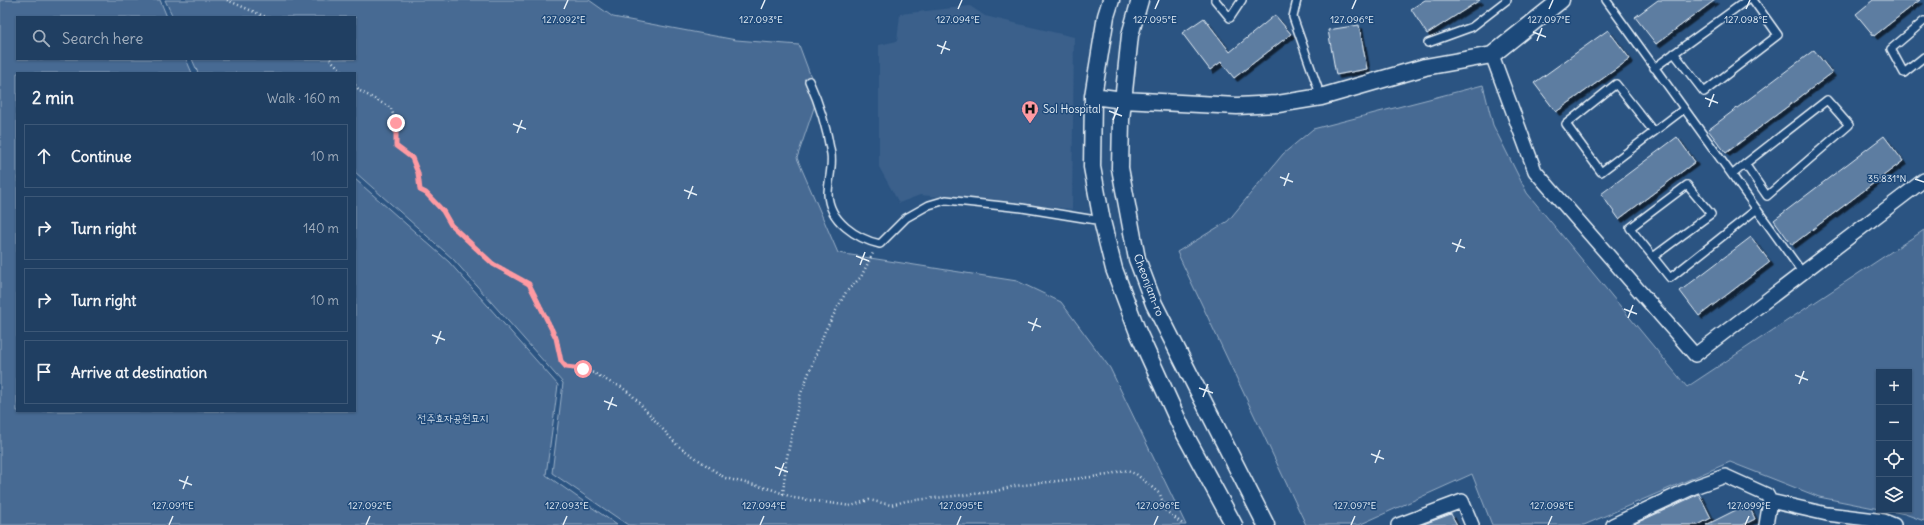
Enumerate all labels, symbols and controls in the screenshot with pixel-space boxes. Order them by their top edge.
text: 127.092°E [542,13,586,26]
text: 127.093°E [739,13,783,26]
text: 127.094°E [936,13,980,26]
text: 127.095°E [1133,13,1177,26]
text: 127.096°E [1330,13,1374,26]
text: 127.097°E [1528,13,1571,26]
text: 127.098°E [1724,13,1768,26]
search box [16,16,356,60]
icon: search [30,27,52,49]
text: Search here [62,29,143,48]
text: 2 min [32,87,74,109]
text: Walk · 160 m [267,90,340,107]
hospital icon: Sol Hospital [1020,99,1040,124]
place label: Sol Hospital [1043,102,1101,116]
route end [387,114,405,132]
icon: ahead [33,145,55,167]
text: Continue [71,147,132,166]
text: 10 m [311,148,339,165]
text: 35.831°N [1867,172,1907,185]
icon: right [33,217,55,239]
text: Turn right [71,219,136,238]
text: 140 m [303,220,339,237]
street label: Cheonjam-ro [1131,252,1167,318]
icon: right [33,289,55,311]
text: Turn right [71,291,136,310]
text: 10 m [311,292,339,309]
route start [574,360,592,378]
icon: arrive [33,361,55,383]
text: Arrive at destination [71,363,207,382]
map controls [1876,369,1912,513]
button: + [1876,369,1912,405]
button: − [1876,405,1912,441]
park label: 전주효자공원묘지 [418,411,488,425]
button: locate [1876,441,1912,477]
button: layers [1876,477,1912,513]
text: 127.091°E [152,499,194,512]
text: 127.092°E [348,499,392,512]
text: 127.093°E [545,499,589,512]
text: 127.094°E [742,499,786,512]
text: 127.095°E [939,499,983,512]
text: 127.096°E [1136,499,1180,512]
text: 127.097°E [1334,499,1377,512]
text: 127.098°E [1530,499,1574,512]
text: 127.099°E [1727,499,1771,512]

